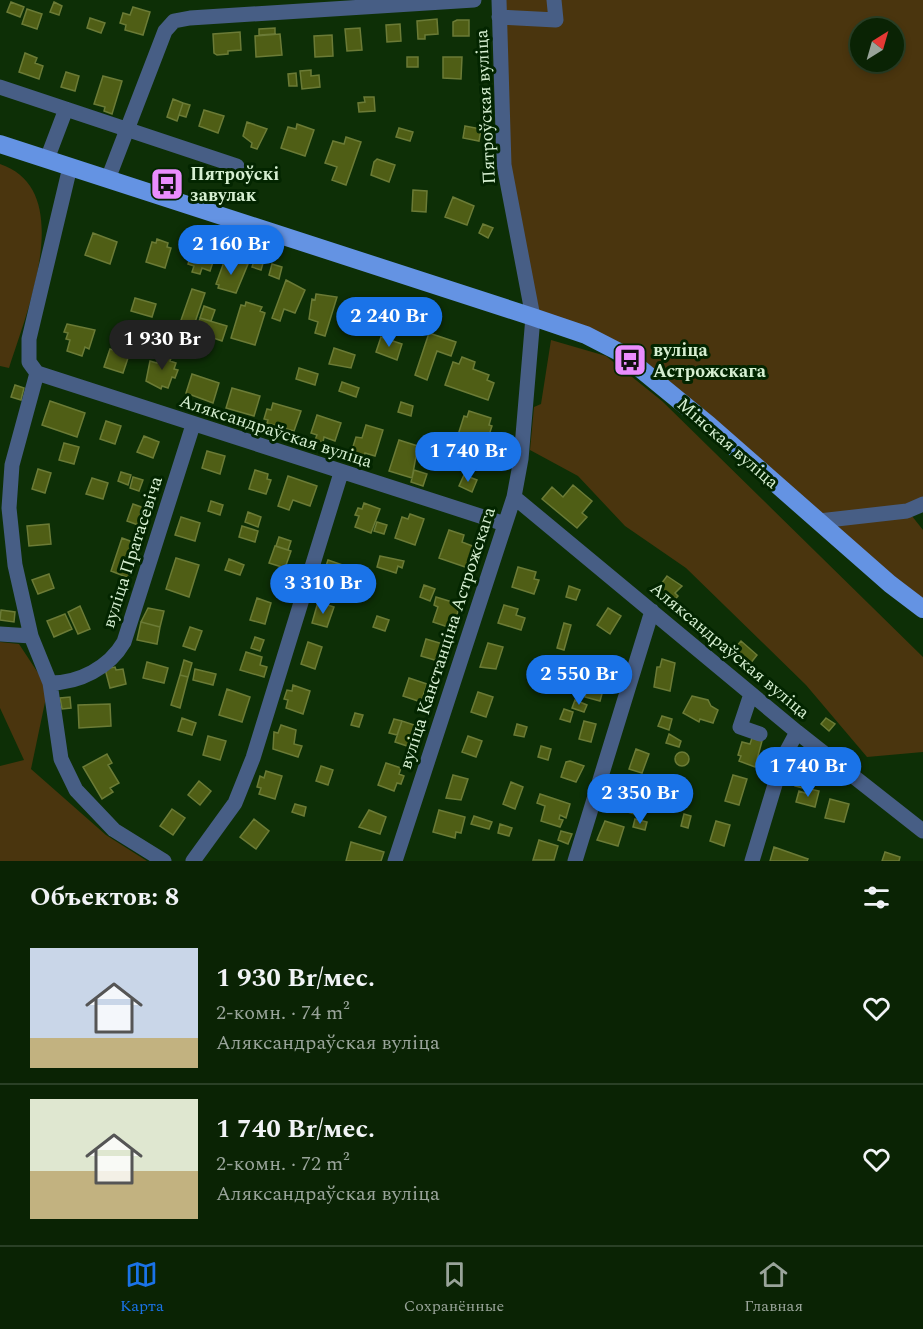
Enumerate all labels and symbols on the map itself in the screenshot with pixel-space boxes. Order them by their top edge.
north arrow [850,18,904,72]
street label: Пятроўская вуліца [468,29,503,185]
place label: Пятроўскі завулак [190,161,279,209]
bus stop icon: Пятроўскі завулак [149,166,185,202]
pin: 2 160 Br [169,225,293,276]
pin: 2 240 Br [327,297,451,348]
pin: 1 930 Br [100,320,224,371]
place label: вуліца Астрожскага [653,337,767,385]
bus stop icon: вуліца Астрожскага [612,342,648,378]
street label: Аляксандраўская вуліца [176,388,376,476]
street label: Мінская вуліца [671,391,785,495]
pin: 1 740 Br [406,432,530,483]
street label: вуліца Пратасевіча [95,473,170,632]
street label: вуліца Канстанціна Астрожскага [392,503,503,773]
pin: 3 310 Br [261,564,385,615]
street label: Аляксандраўская вуліца [644,575,816,726]
pin: 2 550 Br [517,655,641,706]
pin: 1 740 Br [746,747,870,798]
pin: 2 350 Br [578,774,702,825]

